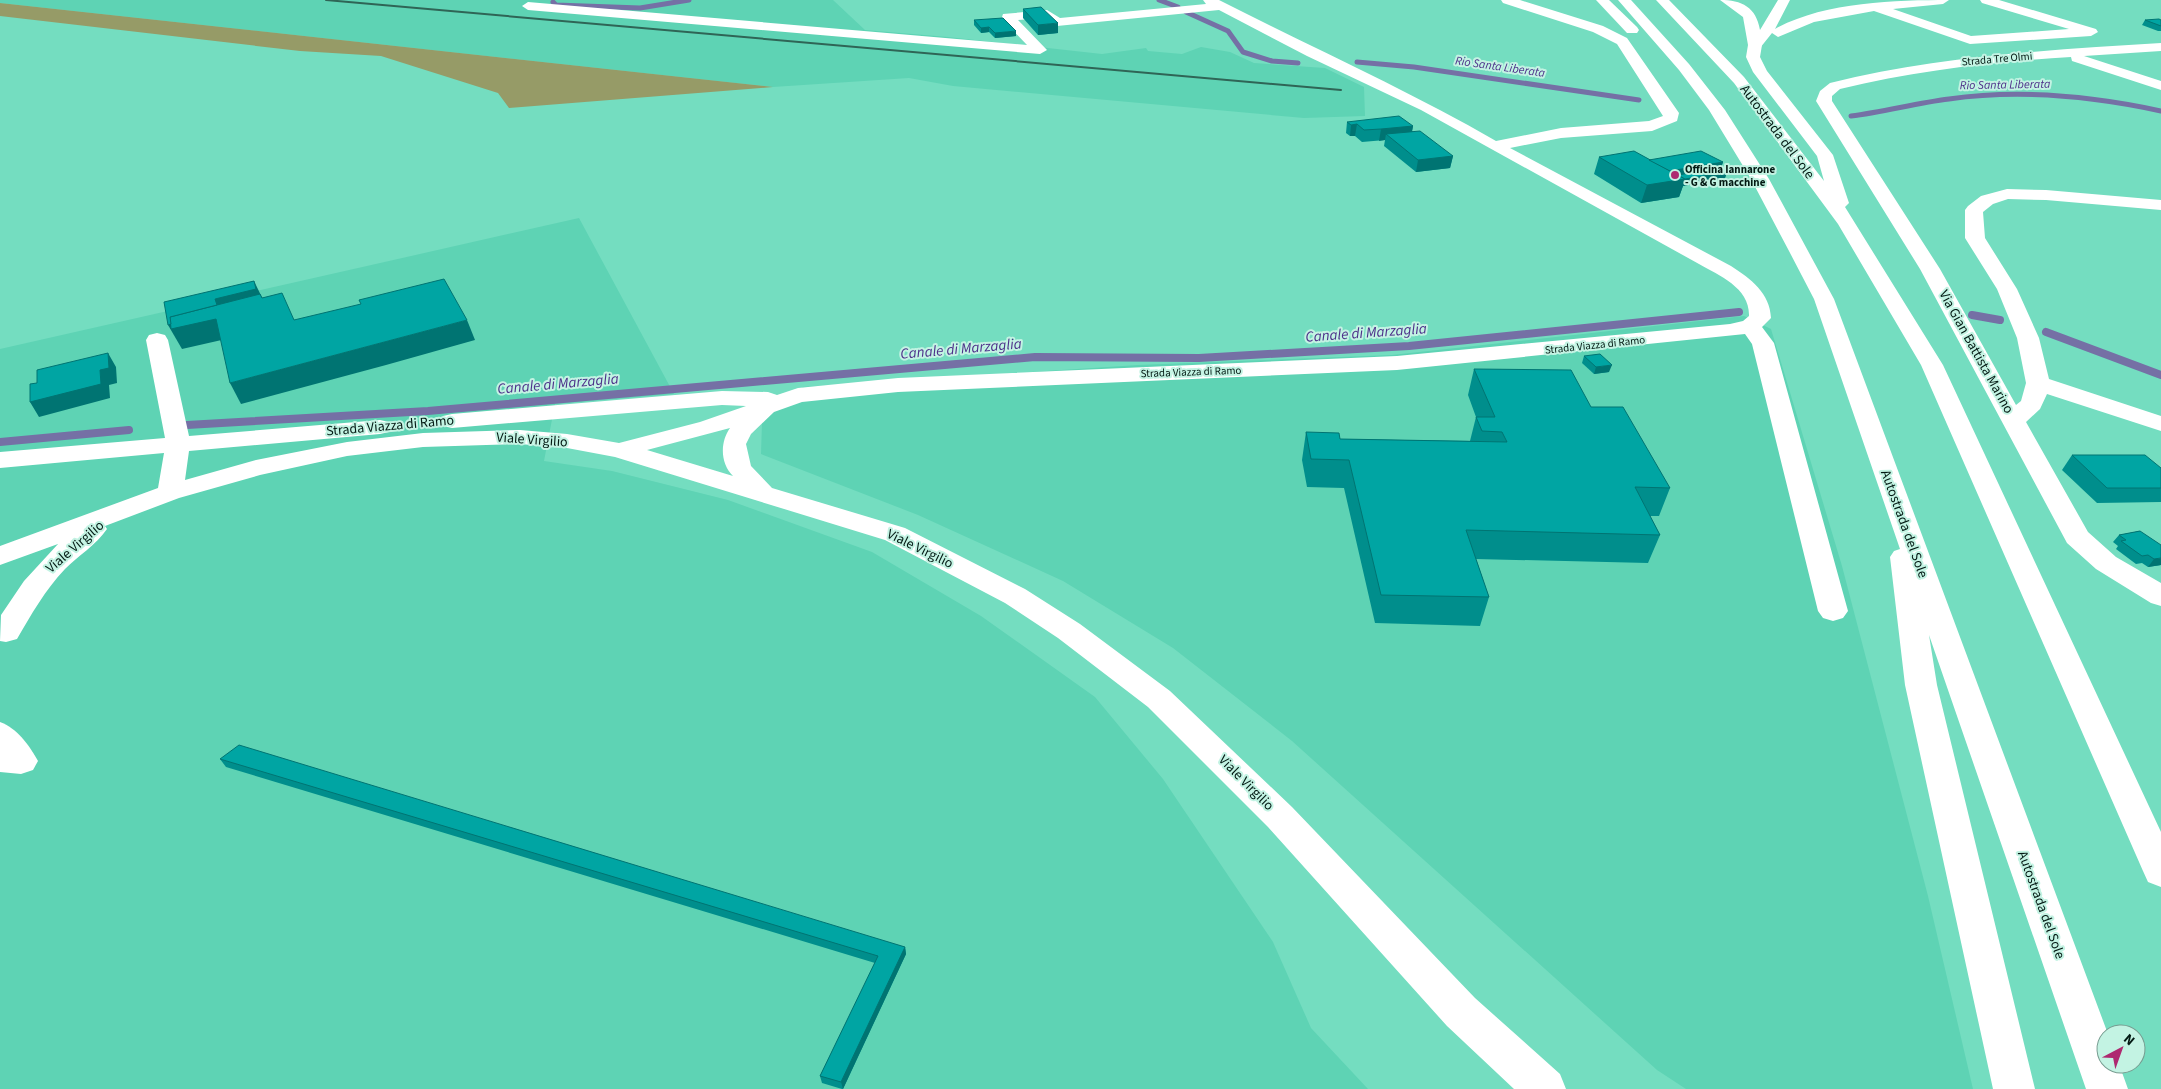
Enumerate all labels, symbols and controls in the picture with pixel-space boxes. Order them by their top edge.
street label: Strada Tre Olmi [1961,48,2033,70]
water label: Rio Santa Liberata [1454,52,1547,82]
water label: Rio Santa Liberata [1960,76,2051,94]
street label: Autostrada del Sole [1735,81,1819,183]
place label: Officina Iannarone - G & G macchine [1685,162,1775,190]
marker: Officina Iannarone - G & G macchine [1669,169,1681,181]
street label: Via Gian Battista Marino [1934,287,2018,417]
water label: Canale di Marzaglia [1305,318,1427,348]
street label: Strada Viazza di Ramo [1544,332,1646,358]
water label: Canale di Marzaglia [900,333,1022,365]
street label: Strada Viazza di Ramo [1140,363,1242,381]
water label: Canale di Marzaglia [497,368,619,400]
street label: Strada Viazza di Ramo [325,410,455,442]
street label: Viale Virgilio [496,428,568,452]
street label: Autostrada del Sole [1875,467,1933,581]
street label: Viale Virgilio [41,516,109,578]
street label: Viale Virgilio [883,524,957,574]
street label: Viale Virgilio [1214,751,1278,815]
street label: Autostrada del Sole [2012,848,2070,962]
north arrow [2096,1024,2146,1074]
text: N [2119,1029,2139,1051]

